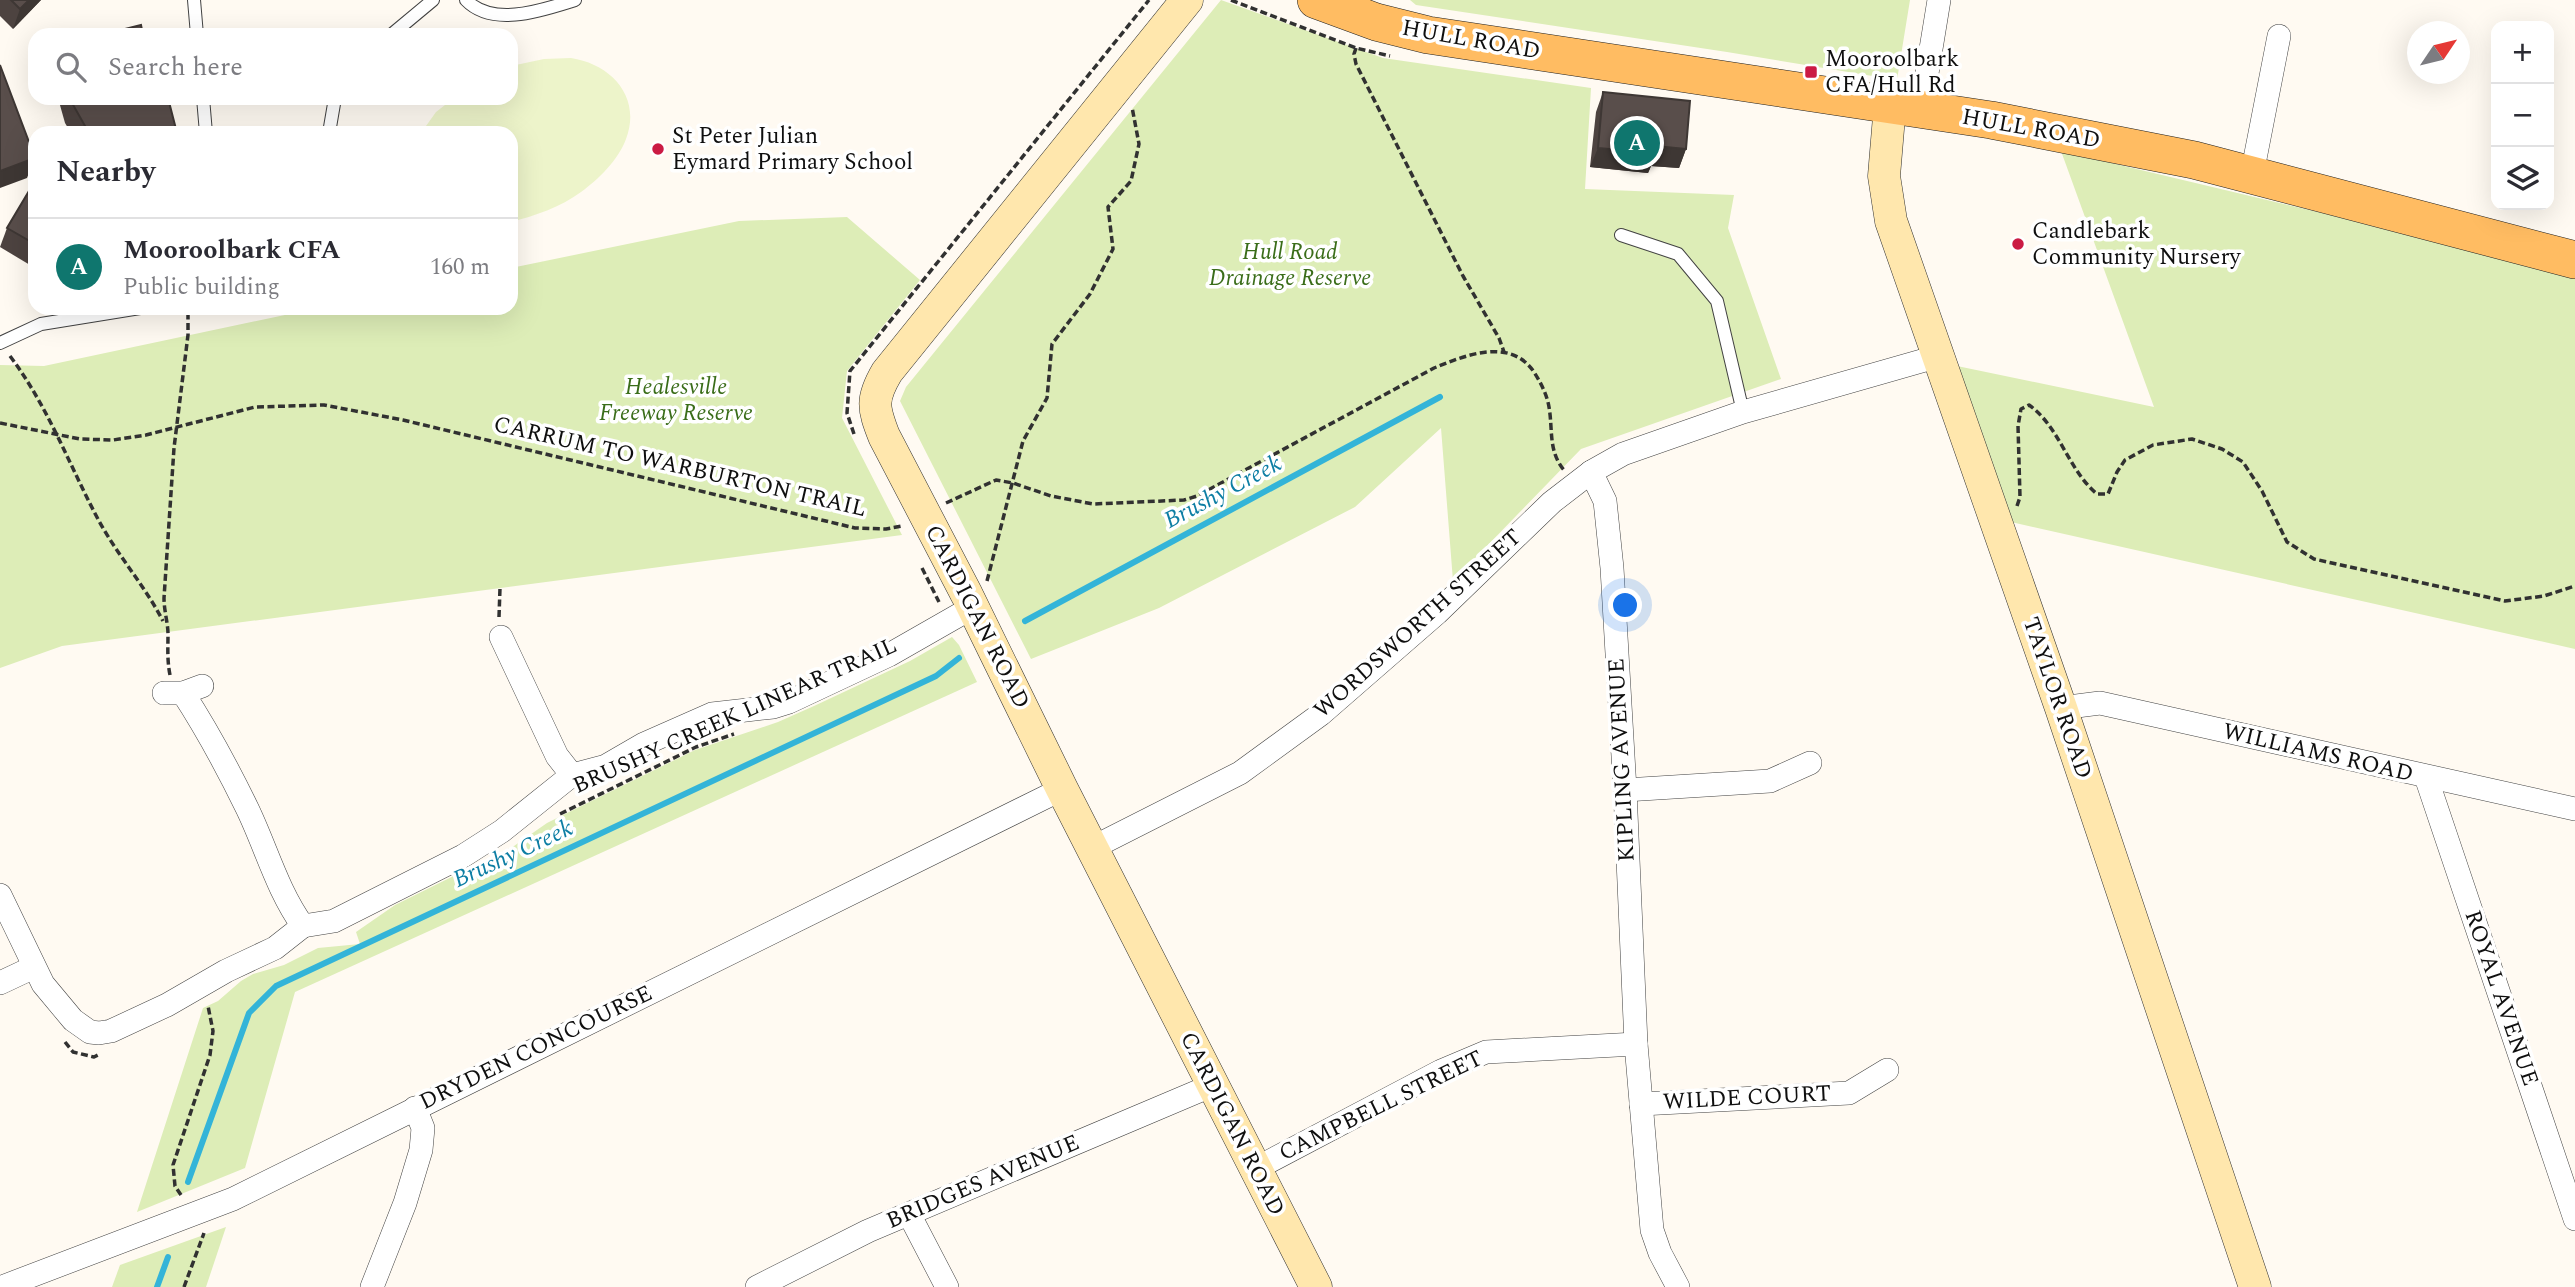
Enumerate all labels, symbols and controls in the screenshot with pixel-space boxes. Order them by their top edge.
street label: HULL ROAD [1399,11,1543,69]
north arrow [2407,21,2470,84]
map controls [2491,21,2554,210]
button: + [2491,21,2554,84]
search box [28,28,518,105]
place label: Mooroolbark CFA/Hull Rd [1825,42,1959,103]
text: Search here [108,47,243,87]
icon: search [52,48,90,86]
marker: Mooroolbark CFA/Hull Rd [1803,64,1819,80]
button: − [2491,84,2554,147]
street label: HULL ROAD [1959,100,2103,158]
pin: A [1614,117,1660,169]
place label: St Peter Julian Eymard Primary School [672,119,913,180]
marker: St Peter Julian Eymard Primary School [650,141,666,157]
button: layers [2491,147,2554,210]
text: Nearby [56,149,155,195]
place label: Candlebark Community Nursery [2032,214,2242,275]
text: Mooroolbark CFA [123,230,341,270]
park label: Hull Road Drainage Reserve [1209,235,1371,296]
marker: Candlebark Community Nursery [2010,236,2026,252]
text: A [70,250,88,285]
text: 160 m [430,250,490,285]
text: Public building [123,270,280,305]
park label: Healesville Freeway Reserve [599,370,753,431]
street label: CARRUM TO WARBURTON TRAIL [490,407,870,527]
water label: Brushy Creek [1158,446,1288,538]
street label: CARDIGAN ROAD [916,519,1038,715]
street label: WORDSWORTH STREET [1306,521,1530,727]
your location [1608,588,1642,622]
street label: TAYLOR ROAD [2013,612,2101,784]
street label: BRUSHY CREEK LINEAR TRAIL [567,628,903,804]
street label: KIPLING AVENUE [1599,657,1645,863]
street label: WILLIAMS ROAD [2219,714,2417,792]
water label: Brushy Creek [447,810,579,898]
street label: ROYAL AVENUE [2454,905,2548,1091]
street label: DRYDEN CONCOURSE [414,976,658,1120]
street label: CARDIGAN ROAD [1171,1026,1293,1222]
street label: CAMPBELL STREET [1273,1041,1489,1171]
street label: WILDE COURT [1662,1076,1832,1120]
street label: BRIDGES AVENUE [881,1125,1085,1239]

